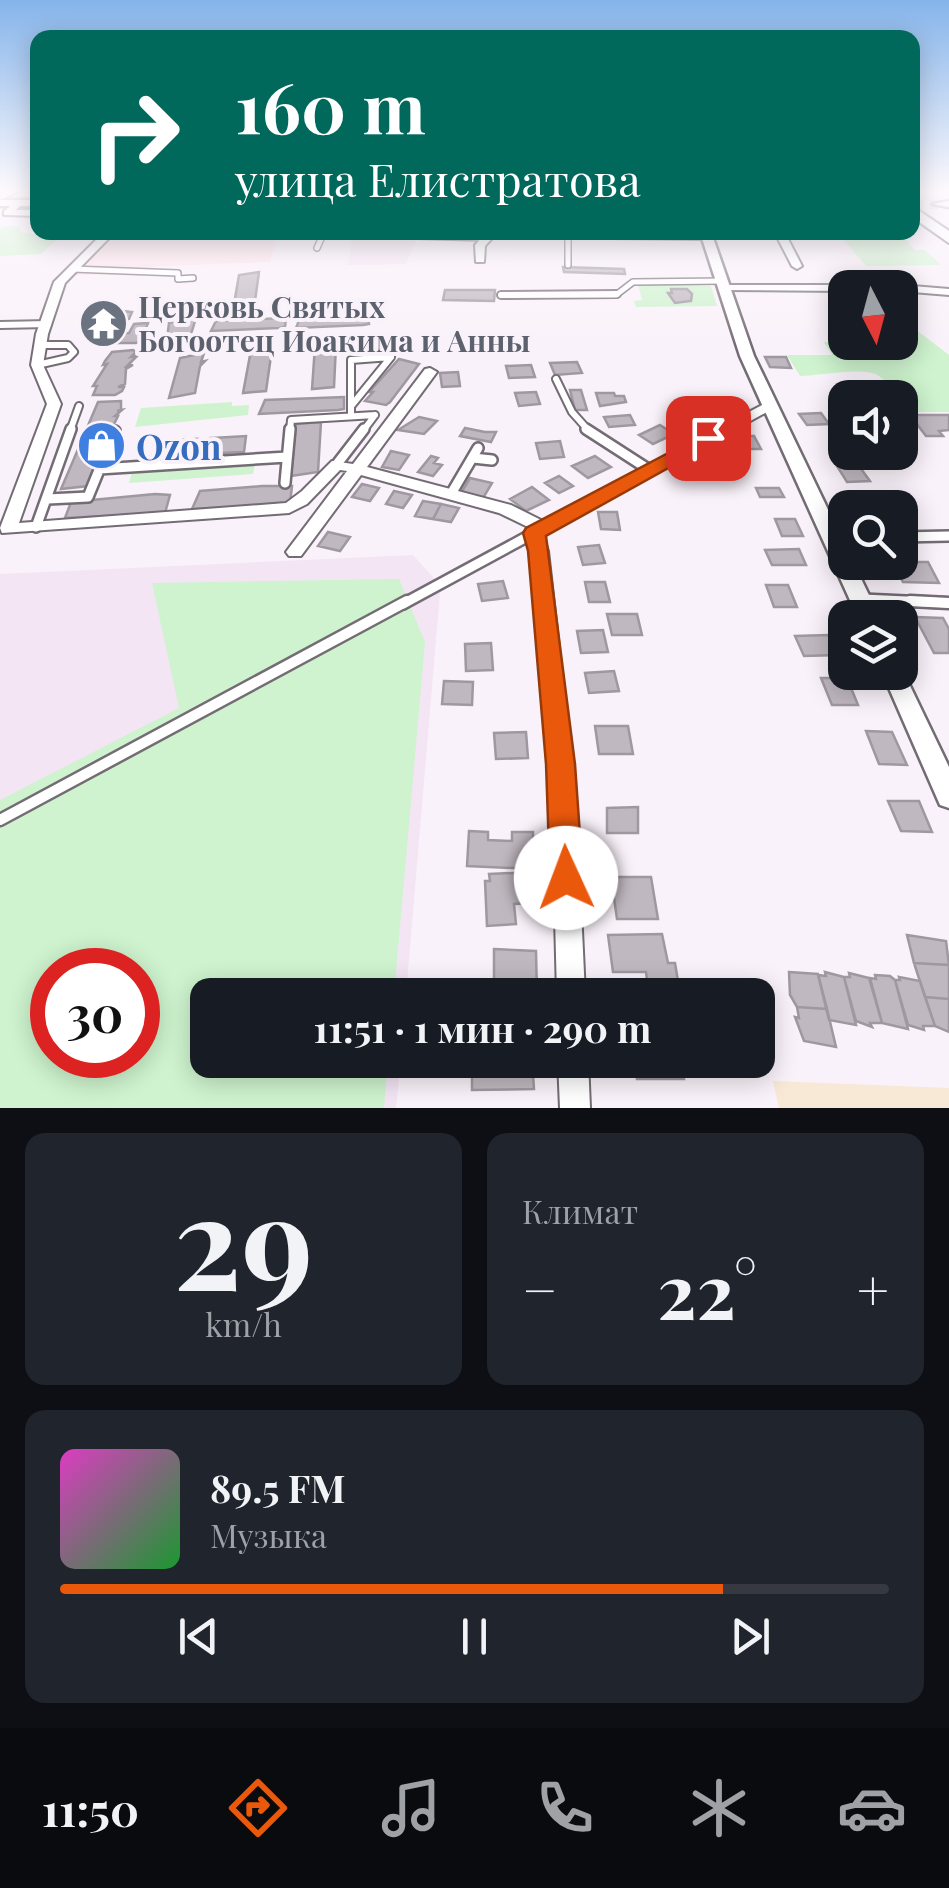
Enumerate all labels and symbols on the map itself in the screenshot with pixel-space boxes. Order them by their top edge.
north arrow [828,270,918,360]
place label: Церковь Святых Богоотец Иоакима и Анны [138,286,530,360]
temple icon: Церковь Святых Богоотец Иоакима и Анны [77,297,129,349]
pin [666,396,751,481]
shop icon: Ozon [75,419,127,471]
place label: Ozon [136,422,222,469]
position arrow [514,826,618,930]
speed limit sign: 30 [30,948,160,1078]

